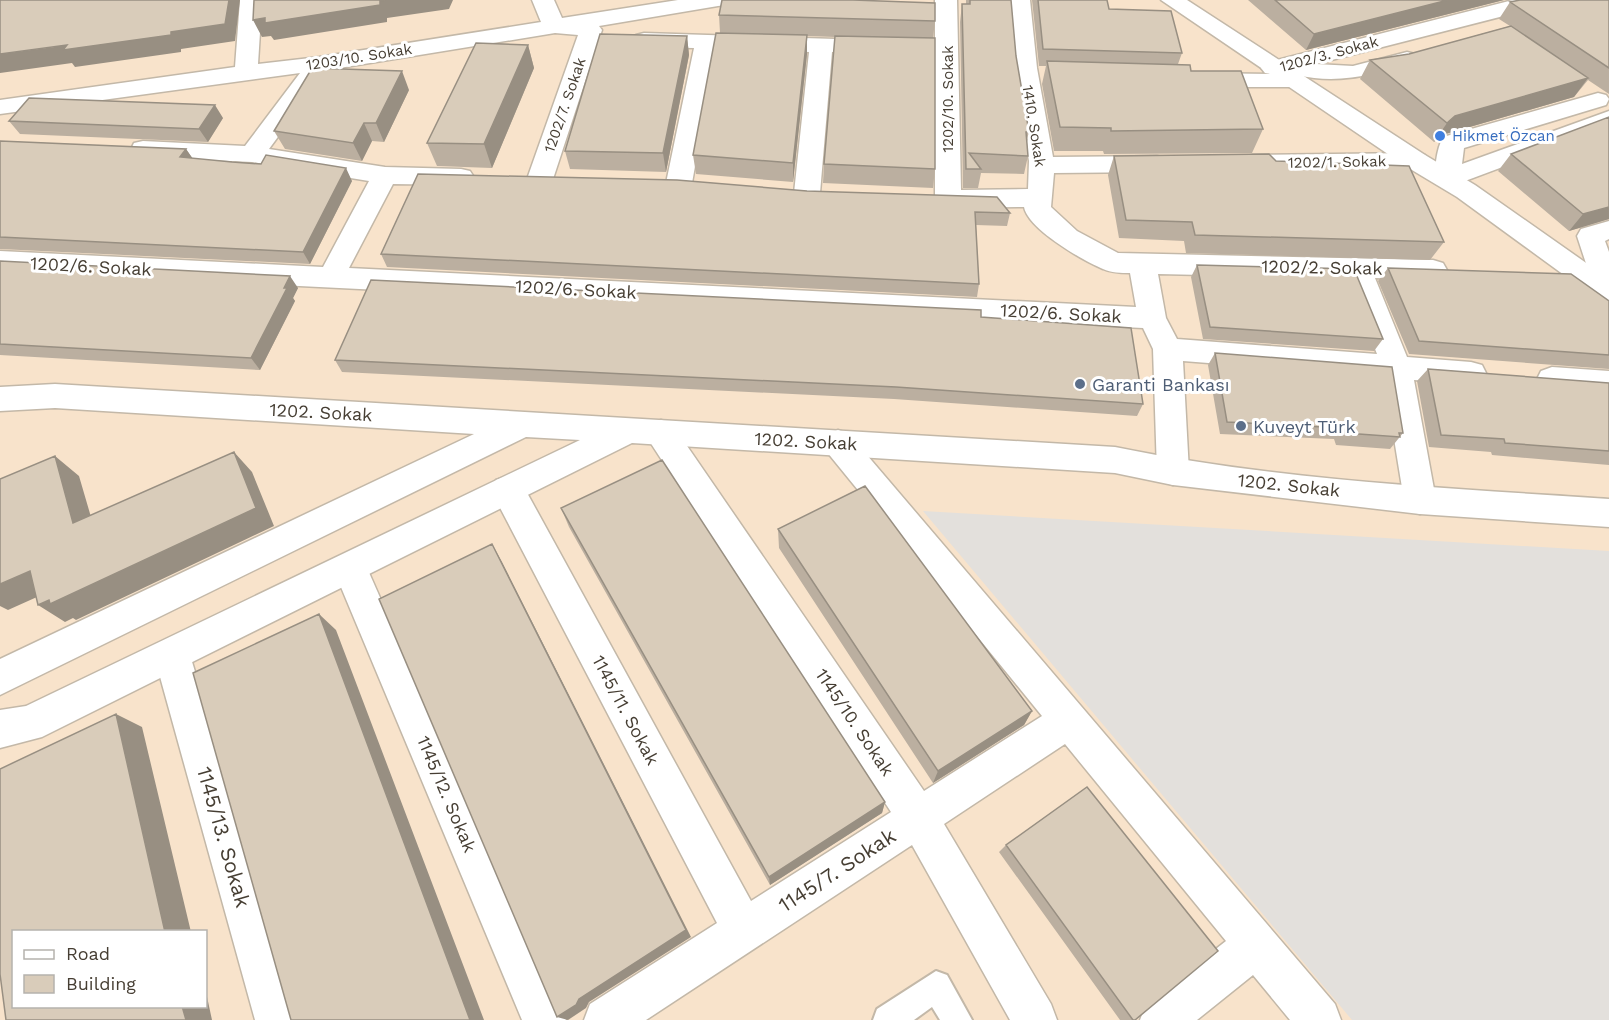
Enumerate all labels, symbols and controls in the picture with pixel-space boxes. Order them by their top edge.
street label: 1202/3. Sokak [1278,32,1381,76]
street label: 1203/10. Sokak [305,40,414,74]
street label: 1202/10. Sokak [939,45,957,153]
street label: 1202/7. Sokak [540,55,590,155]
street label: 1410. Sokak [1019,84,1049,169]
place label: Hikmet Özcan [1452,127,1555,145]
marker: Hikmet Özcan [1433,129,1447,143]
street label: 1202/1. Sokak [1288,152,1387,172]
street label: 1202/6. Sokak [30,252,152,280]
street label: 1202/2. Sokak [1261,255,1383,279]
street label: 1202/6. Sokak [515,275,637,303]
street label: 1202/6. Sokak [1000,299,1122,327]
place label: Garanti Bankası [1092,374,1230,395]
marker: Garanti Bankası [1073,377,1087,391]
street label: 1202. Sokak [269,399,373,425]
place label: Kuveyt Türk [1253,416,1356,437]
marker: Kuveyt Türk [1234,419,1248,433]
street label: 1202. Sokak [754,428,858,454]
street label: 1202. Sokak [1237,469,1341,501]
street label: 1145/11. Sokak [588,652,664,768]
street label: 1145/10. Sokak [811,664,899,780]
street label: 1145/12. Sokak [413,733,481,855]
street label: 1145/13. Sokak [192,764,256,910]
street label: 1145/7. Sokak [774,823,900,917]
legend [12,930,207,1008]
text: Road [66,943,110,964]
text: Building [66,973,136,994]

